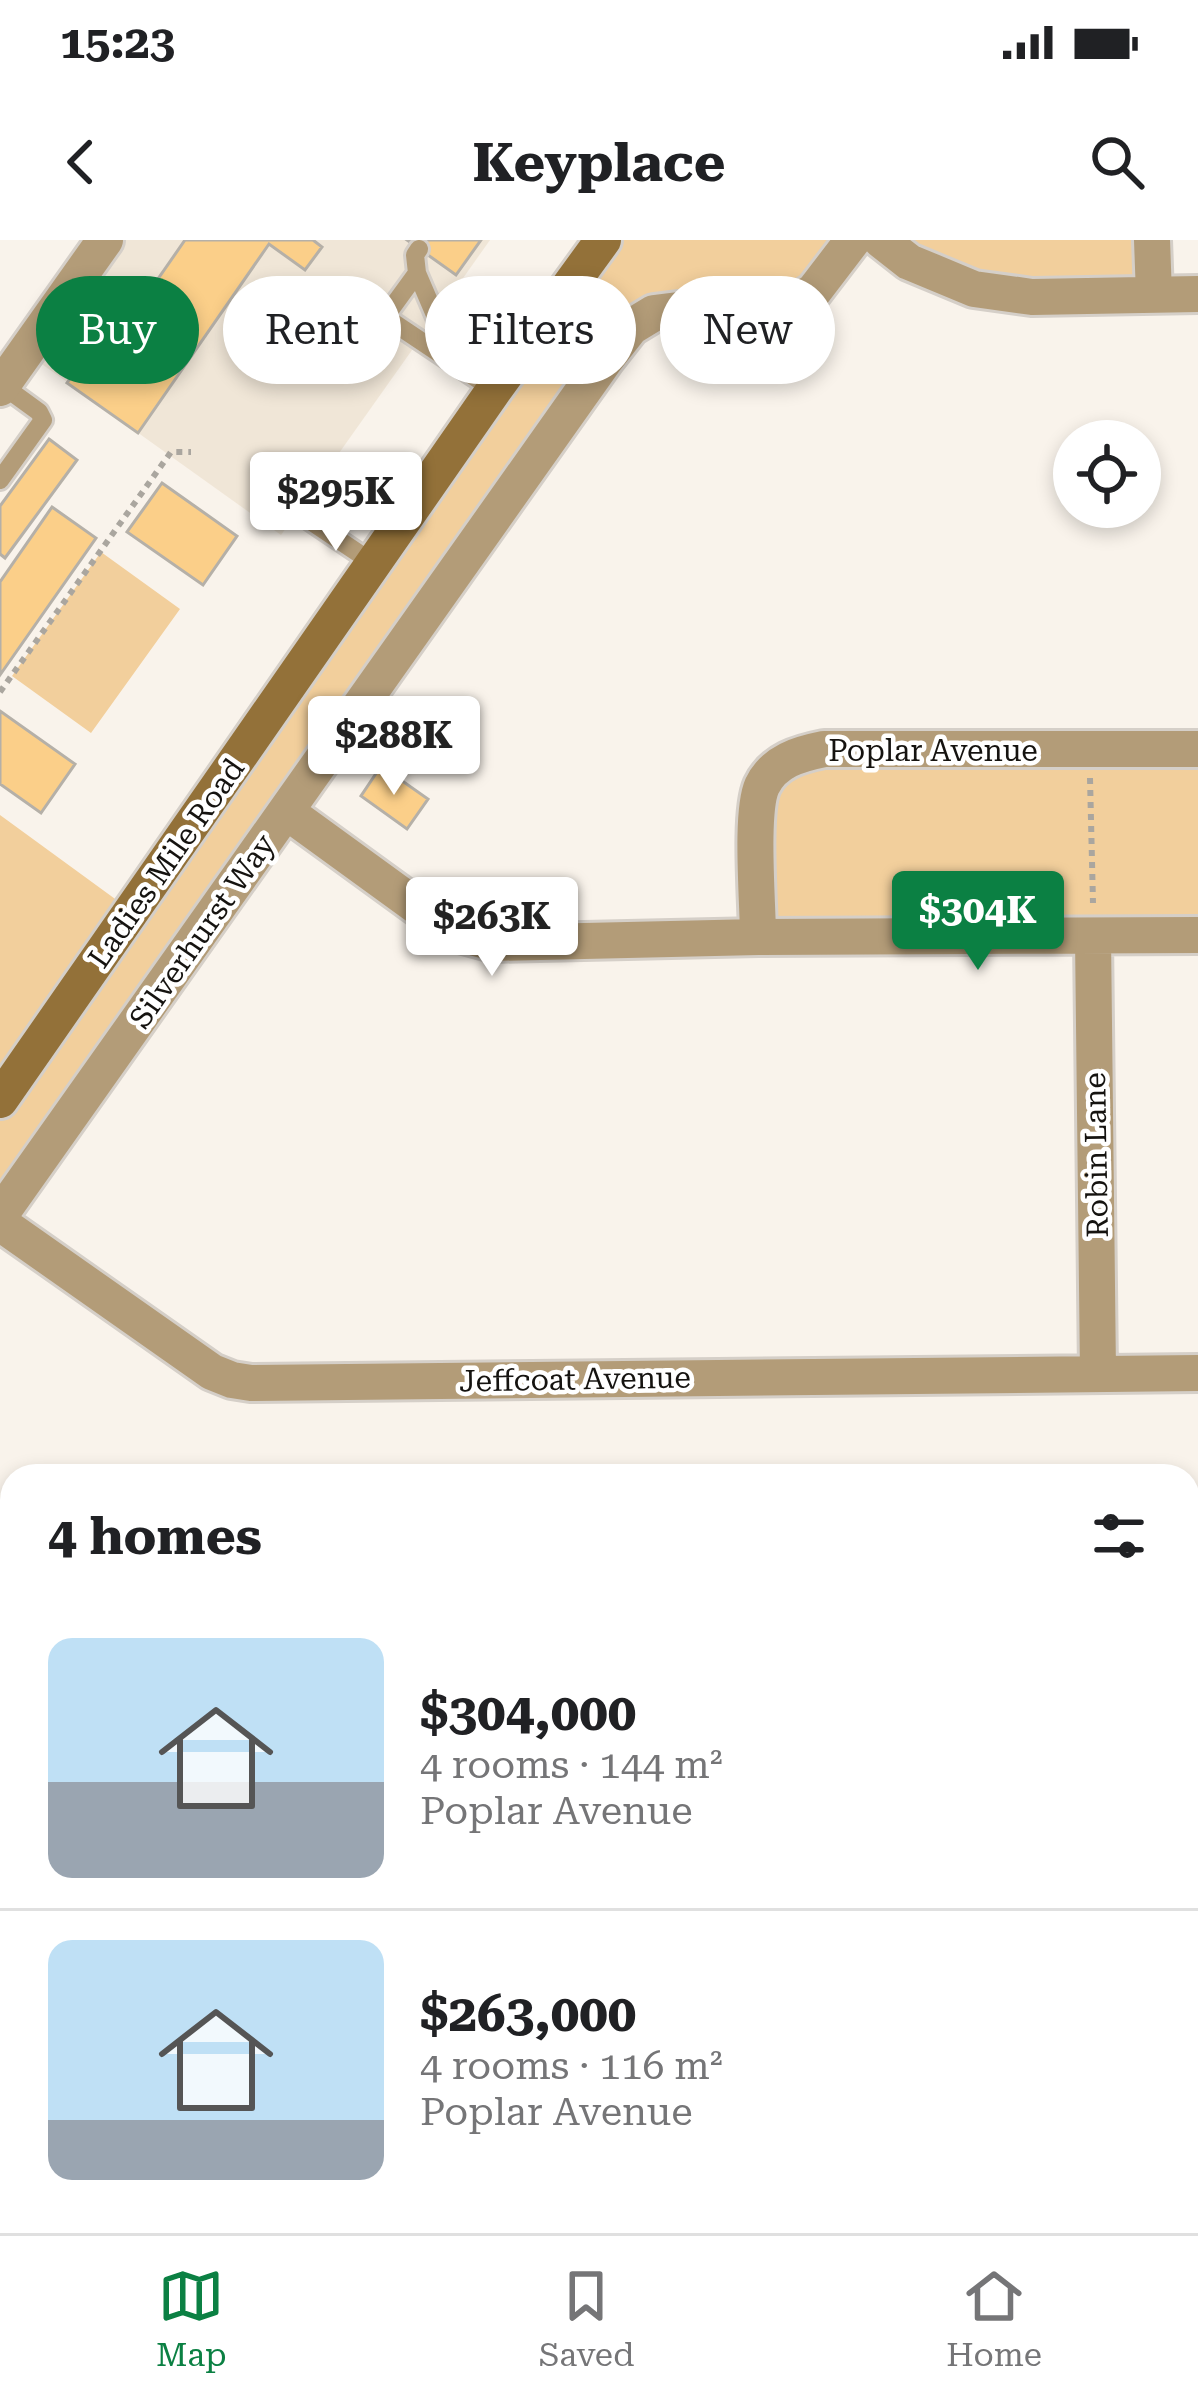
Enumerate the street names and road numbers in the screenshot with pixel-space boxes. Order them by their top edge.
street label: Poplar Avenue [828,733,1038,768]
street label: Ladies Mile Road [81,752,251,974]
street label: Silverhurst Way [122,827,282,1035]
street label: Robin Lane [1077,1072,1115,1238]
street label: Jeffcoat Avenue [459,1359,691,1399]

